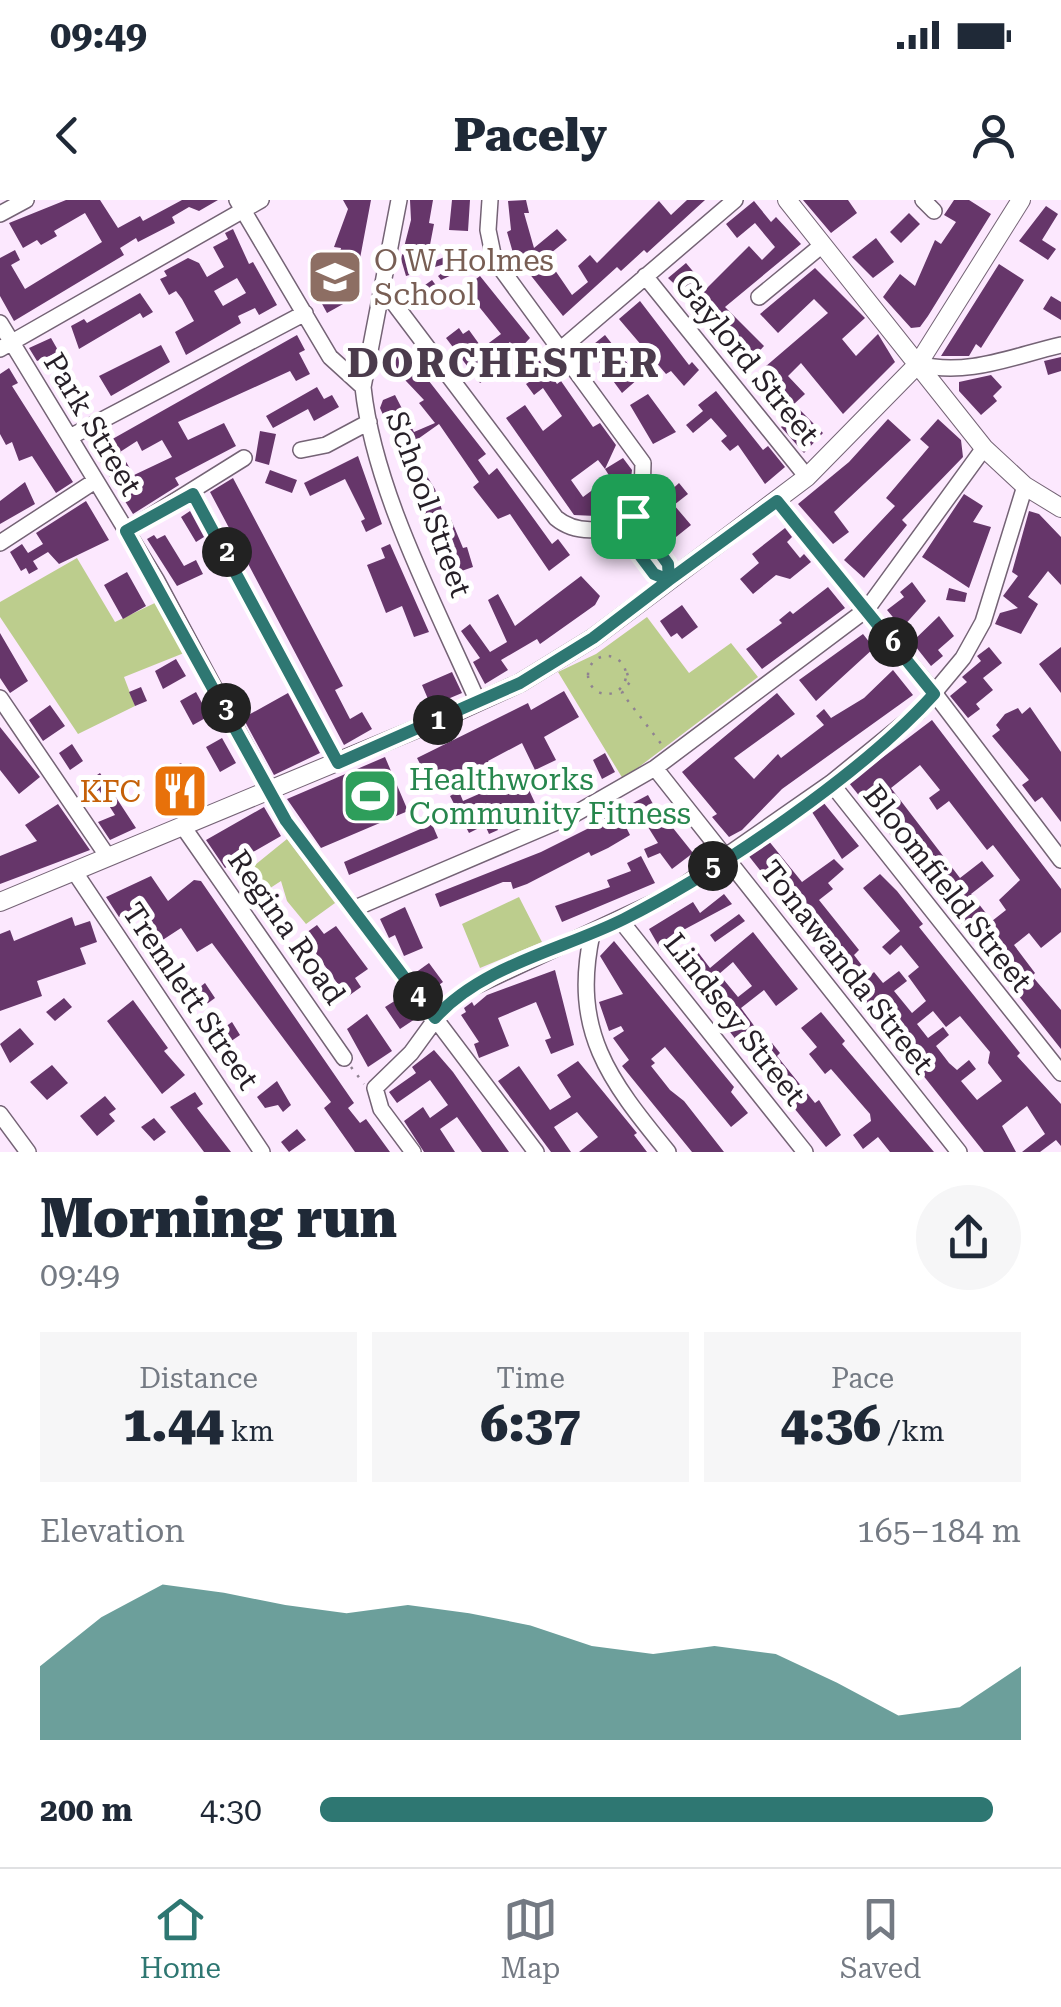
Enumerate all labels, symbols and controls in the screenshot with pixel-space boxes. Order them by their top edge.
text: 09:49 [50,13,147,57]
icon: back [40,108,95,163]
icon: person [966,108,1021,163]
text: Pacely [454,109,607,162]
place label: O W Holmes School [374,243,554,312]
school or university icon: O W Holmes School [305,247,365,307]
street label: Gaylord Street [667,267,827,451]
district label: DORCHESTER [347,340,661,387]
street label: Park Street [37,347,149,501]
street label: School Street [379,406,479,602]
pin [591,474,676,559]
icon: arrive [606,489,661,544]
pin: 2 [202,527,252,577]
text: 2 [219,535,235,568]
pin: 6 [868,617,918,667]
text: 6 [885,625,901,658]
pin: 3 [201,683,251,733]
text: 3 [218,691,234,724]
pin: 1 [413,695,463,745]
text: 1 [430,703,446,736]
restaurant icon: KFC [150,761,210,821]
place label: Healthworks Community Fitness [409,762,691,831]
sports icon: Healthworks Community Fitness [340,766,400,826]
place label: KFC [80,774,141,809]
street label: Bloomfield Street [857,778,1039,998]
pin: 5 [688,841,738,891]
street label: Regina Road [221,843,353,1011]
text: 5 [705,849,721,882]
street label: Tonawanda Street [753,854,941,1080]
street label: Tremlett Street [116,896,266,1096]
street label: Lindsey Street [657,926,813,1112]
pin: 4 [393,971,443,1021]
text: 4 [410,979,426,1012]
button: share [916,1185,1021,1290]
text: Morning run [40,1186,397,1250]
text: 09:49 [40,1256,120,1294]
text: Distance [139,1362,258,1395]
text: Time [496,1362,565,1395]
text: Pace [831,1362,894,1395]
text: 1.44 [123,1395,224,1453]
text: 6:37 [480,1395,581,1453]
text: 4:36 [780,1395,881,1453]
text: km [224,1415,274,1448]
text: /km [881,1415,945,1448]
text: Elevation [40,1512,185,1550]
text: 165–184 m [857,1512,1021,1550]
text: 200 m [40,1791,133,1829]
text: 4:30 [200,1791,262,1829]
tab: Home [140,1892,221,1985]
tab: Map [501,1892,560,1985]
tab: Saved [840,1892,921,1985]

